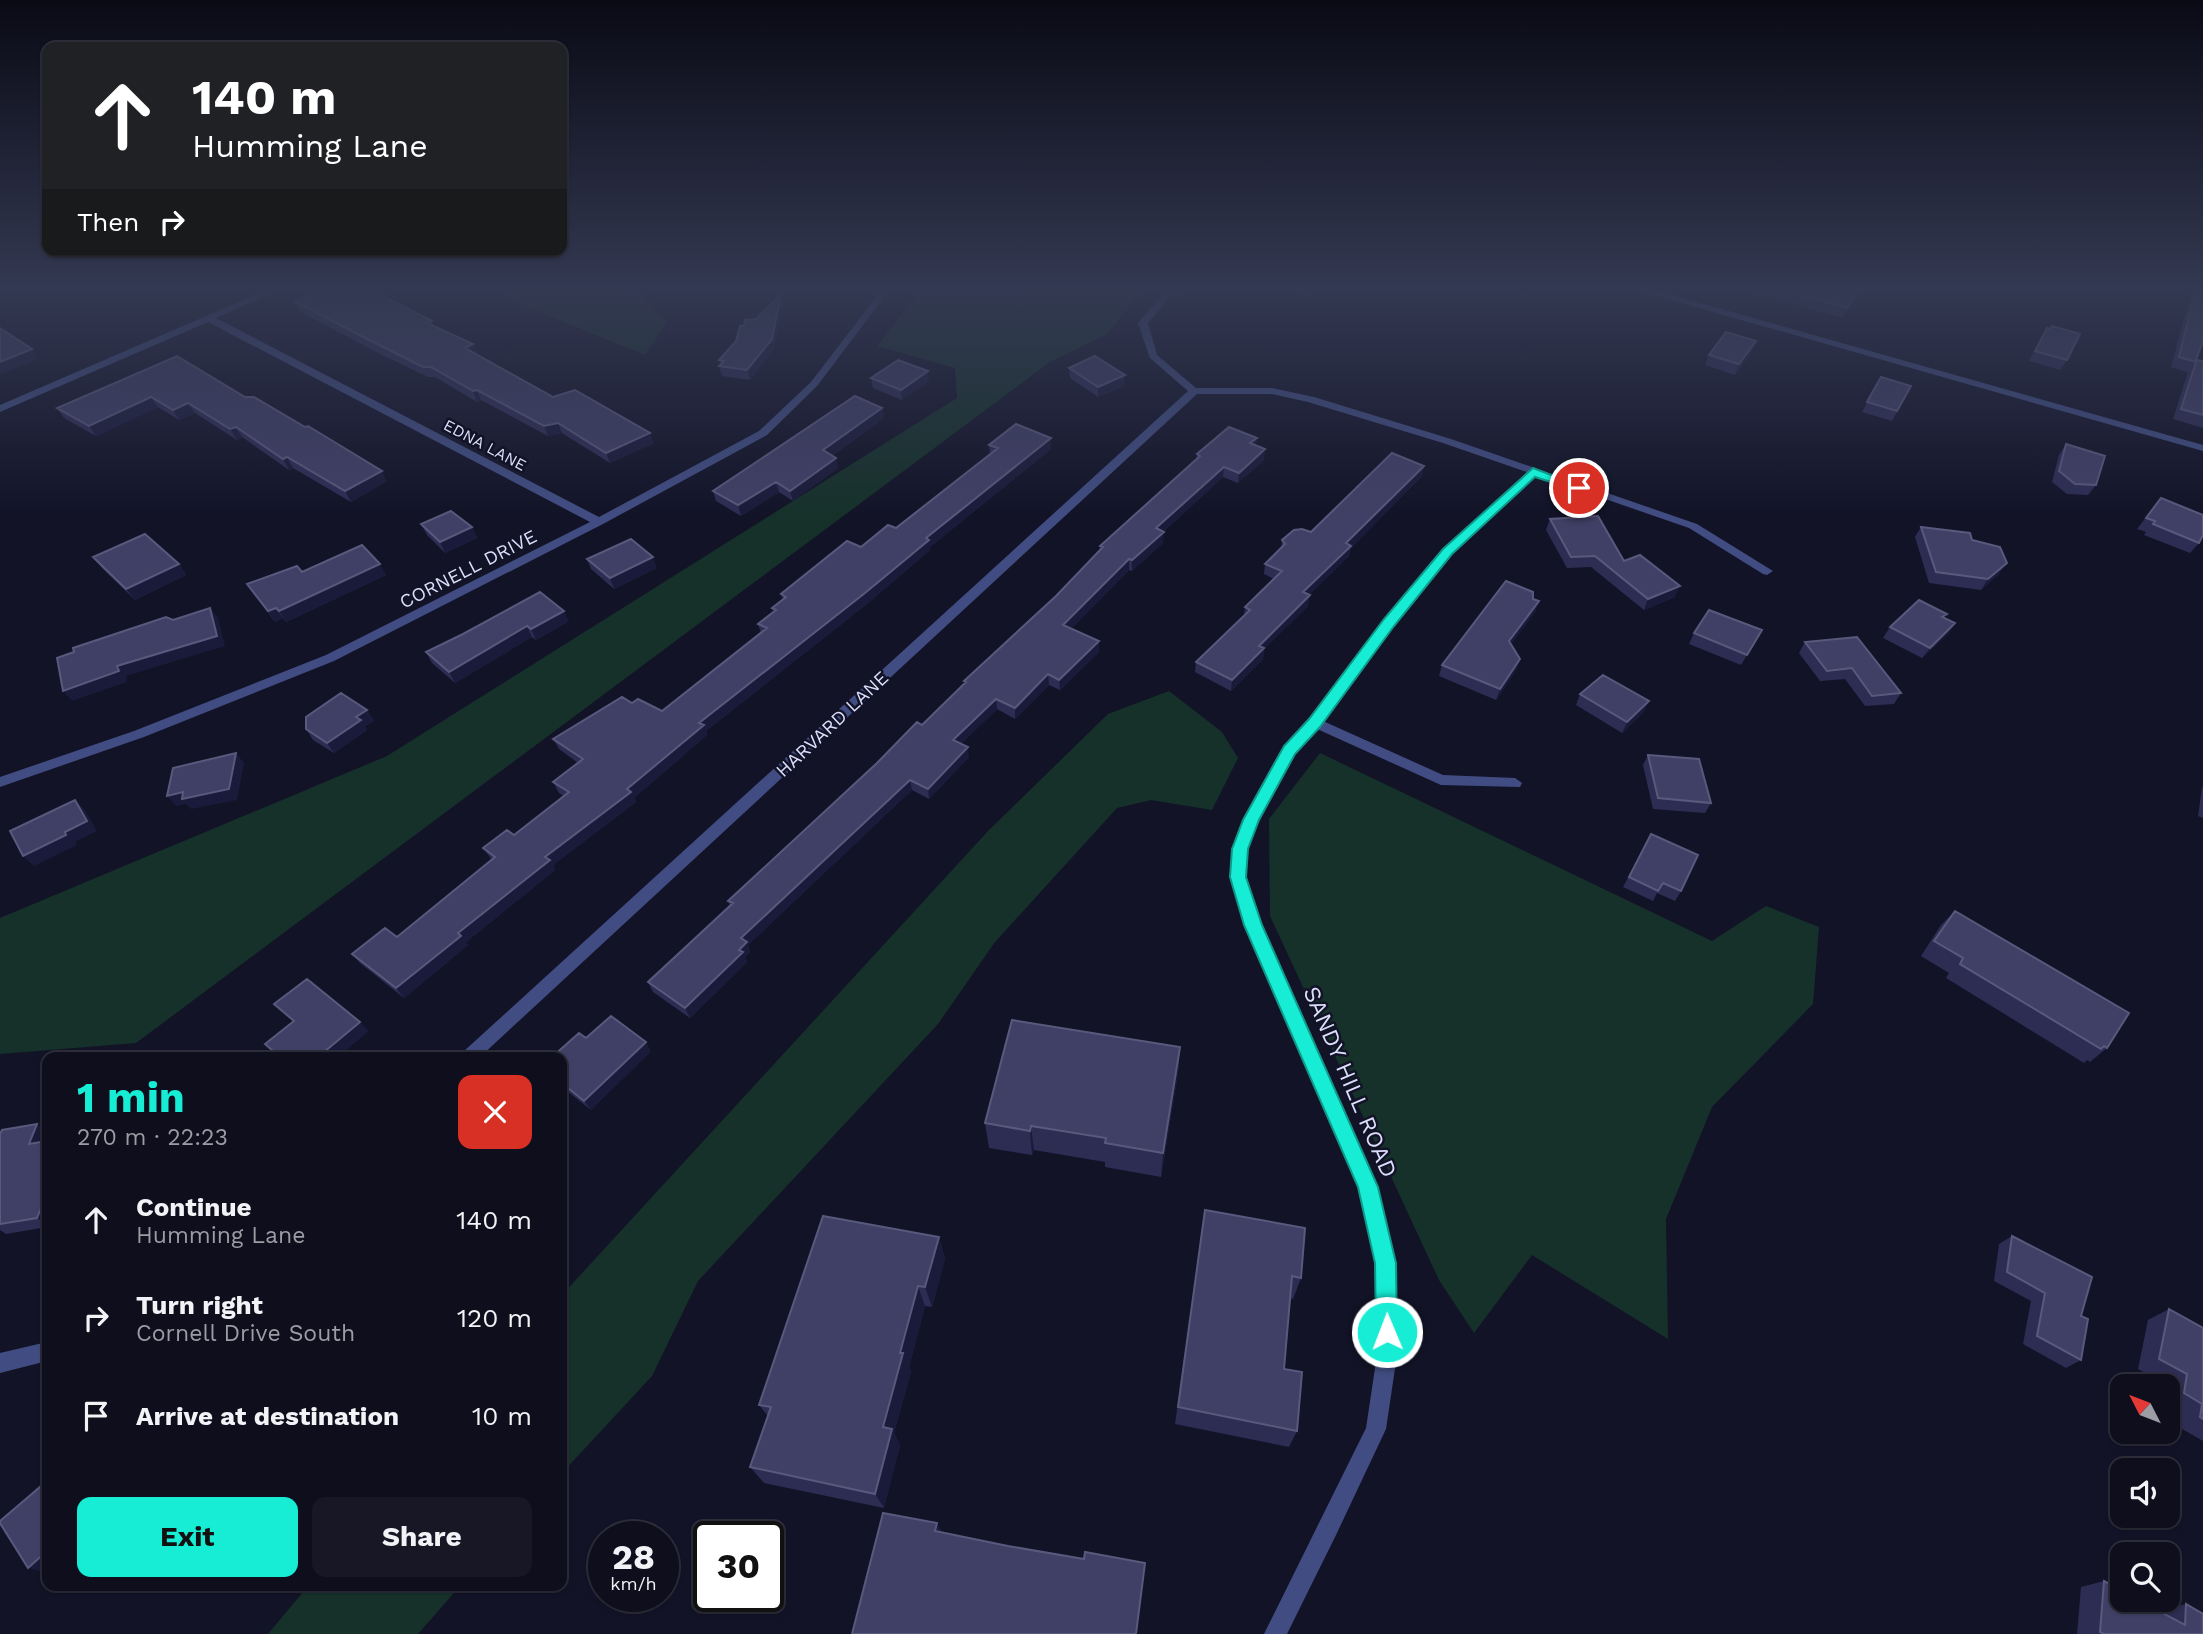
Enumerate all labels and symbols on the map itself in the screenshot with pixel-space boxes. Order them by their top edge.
street label: EDNA LANE [440,415,530,475]
pin [1549,458,1609,518]
street label: CORNELL DRIVE [395,524,541,614]
street label: HARVARD LANE [771,666,893,782]
street label: SANDY HILL ROAD [1298,982,1402,1182]
position arrow [1350,1295,1424,1369]
north arrow [2110,1374,2180,1444]
speed limit sign: 30 [693,1521,784,1612]

